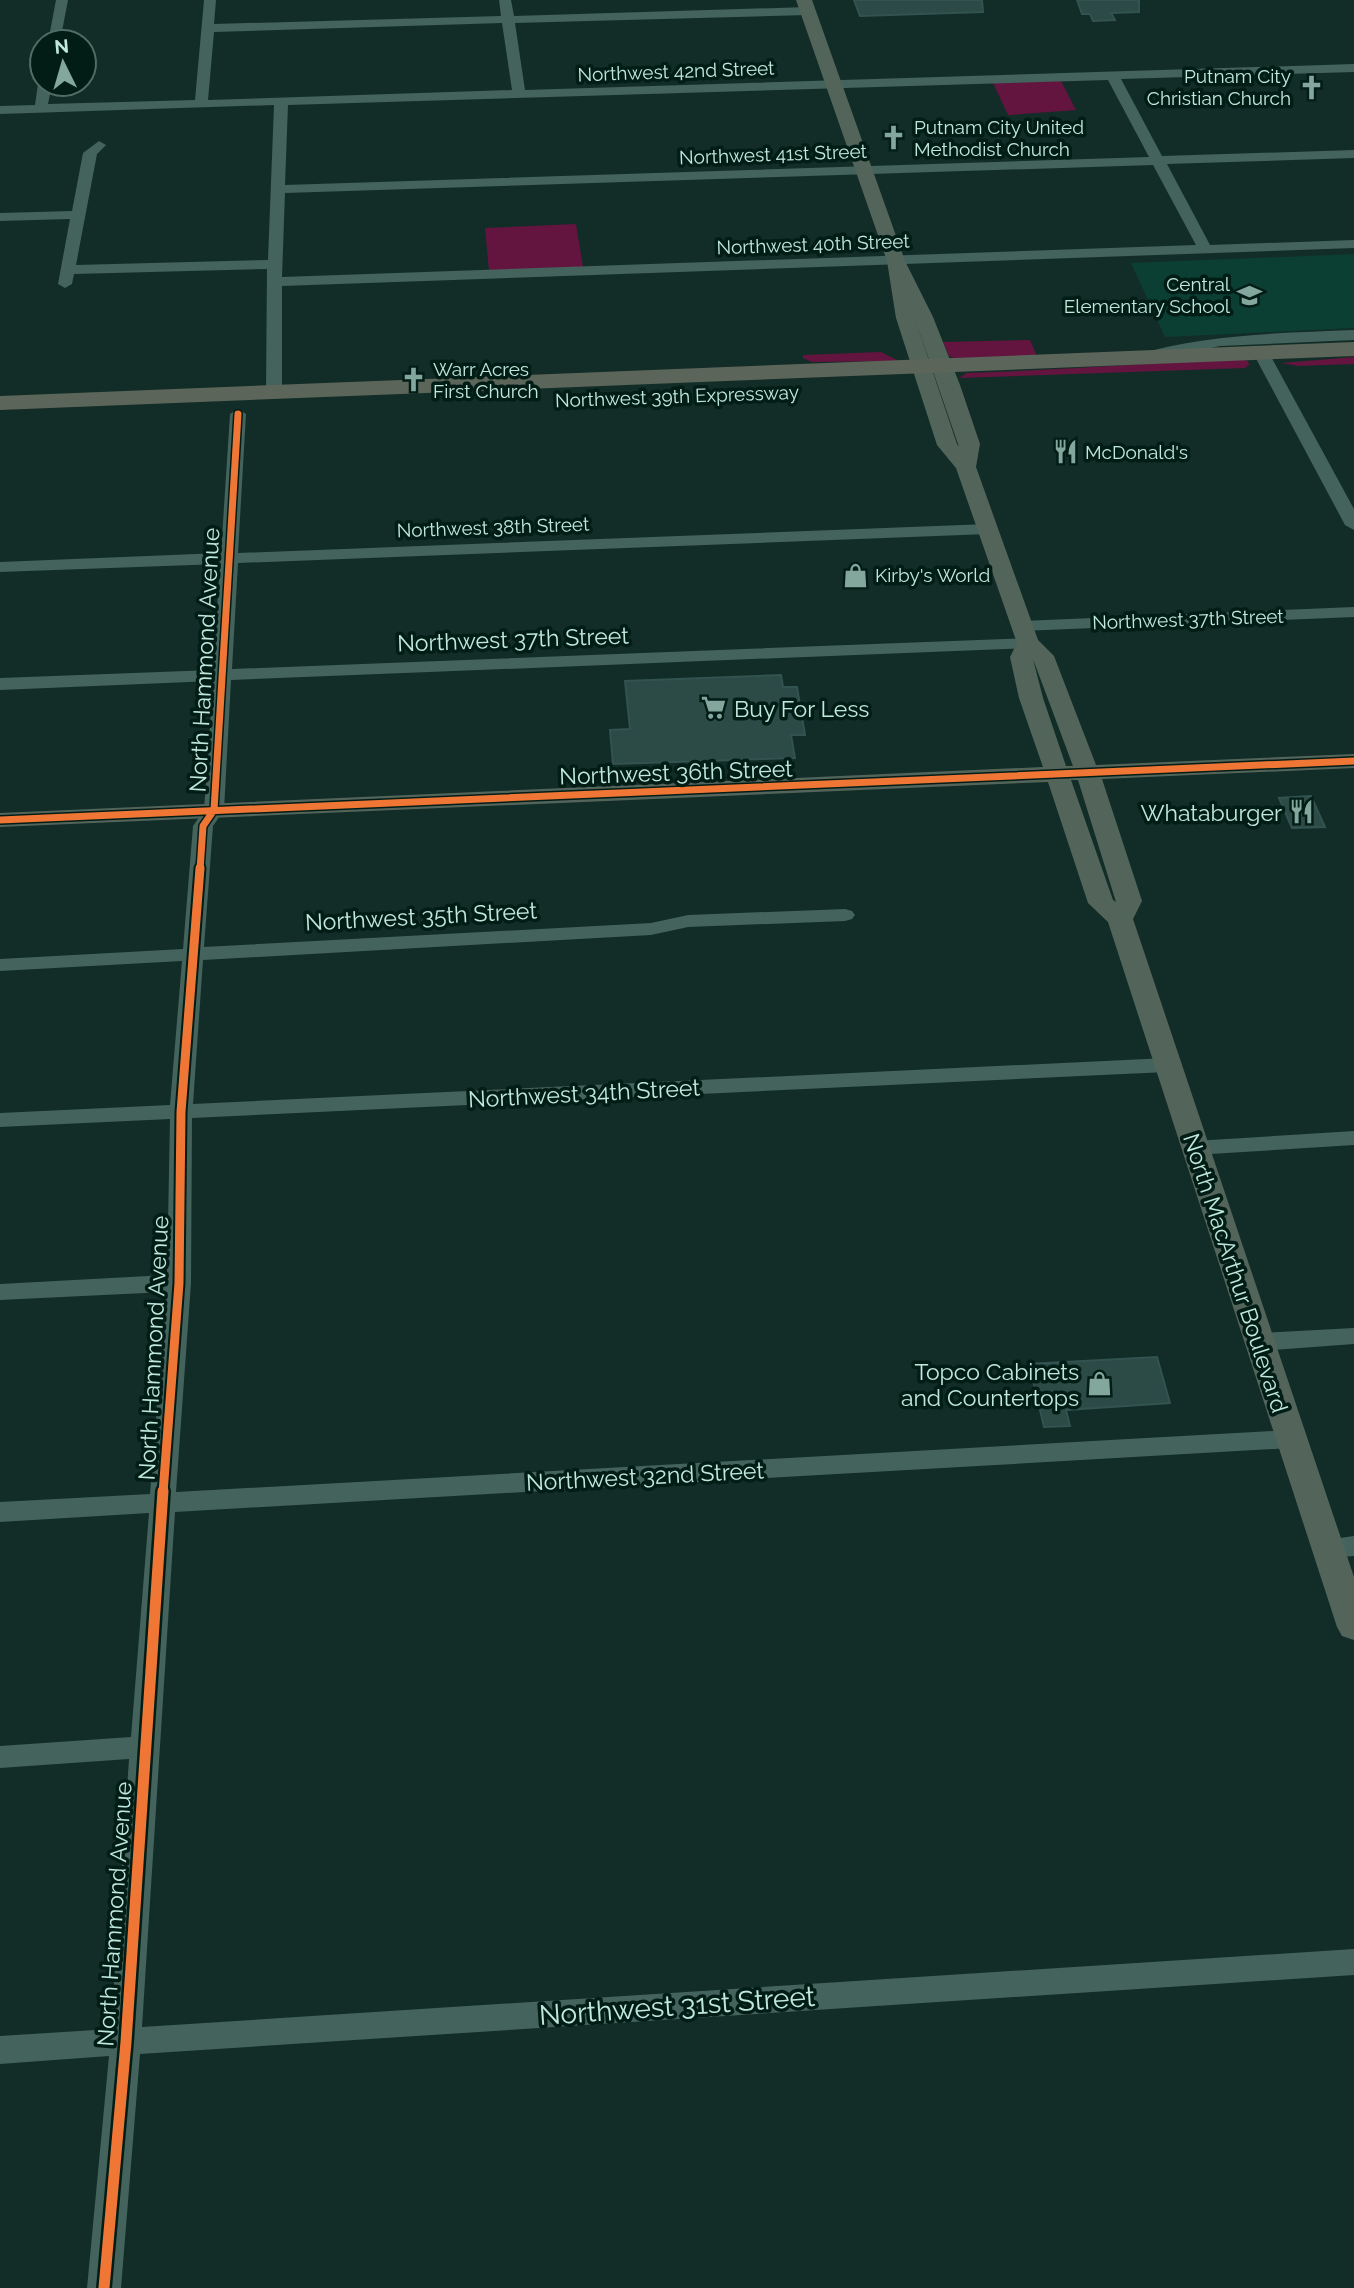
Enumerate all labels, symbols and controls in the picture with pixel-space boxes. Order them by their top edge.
north arrow [28,28,98,98]
text: N [53,34,70,58]
street label: Northwest 42nd Street [577,57,775,85]
place label: Putnam City Christian Church [1147,65,1291,109]
church icon: Putnam City Christian Church [1297,73,1325,101]
place label: Putnam City United Methodist Church [914,116,1084,160]
church icon: Putnam City United Methodist Church [880,124,908,152]
street label: Northwest 41st Street [679,140,868,168]
street label: Northwest 40th Street [716,230,911,258]
place label: Central Elementary School [1064,273,1231,317]
school or university icon: Central Elementary School [1236,281,1264,309]
place label: Warr Acres First Church [433,358,539,402]
church icon: Warr Acres First Church [399,366,427,394]
street label: Northwest 39th Expressway [555,381,799,411]
restaurant icon: McDonald's [1051,438,1079,466]
place label: McDonald's [1085,441,1188,463]
street label: Northwest 38th Street [396,513,590,541]
street label: North Hammond Avenue [184,527,224,793]
shop icon: Kirby's World [841,561,869,589]
place label: Kirby's World [875,564,990,586]
street label: Northwest 37th Street [1092,605,1285,633]
street label: Northwest 37th Street [397,621,630,657]
supermarket icon: Buy For Less [700,694,728,722]
place label: Buy For Less [734,695,869,722]
street label: Northwest 36th Street [559,754,793,790]
restaurant icon: Whataburger [1288,798,1316,826]
place label: Whataburger [1140,799,1282,826]
street label: Northwest 35th Street [304,896,538,936]
street label: Northwest 34th Street [467,1073,701,1113]
street label: North MacArthur Boulevard [1178,1130,1294,1416]
street label: North Hammond Avenue [133,1215,173,1481]
place label: Topco Cabinets and Countertops [901,1358,1079,1411]
shop icon: Topco Cabinets and Countertops [1085,1370,1113,1398]
street label: Northwest 32nd Street [525,1456,765,1496]
street label: North Hammond Avenue [91,1781,137,2047]
street label: Northwest 31st Street [538,1980,817,2032]

